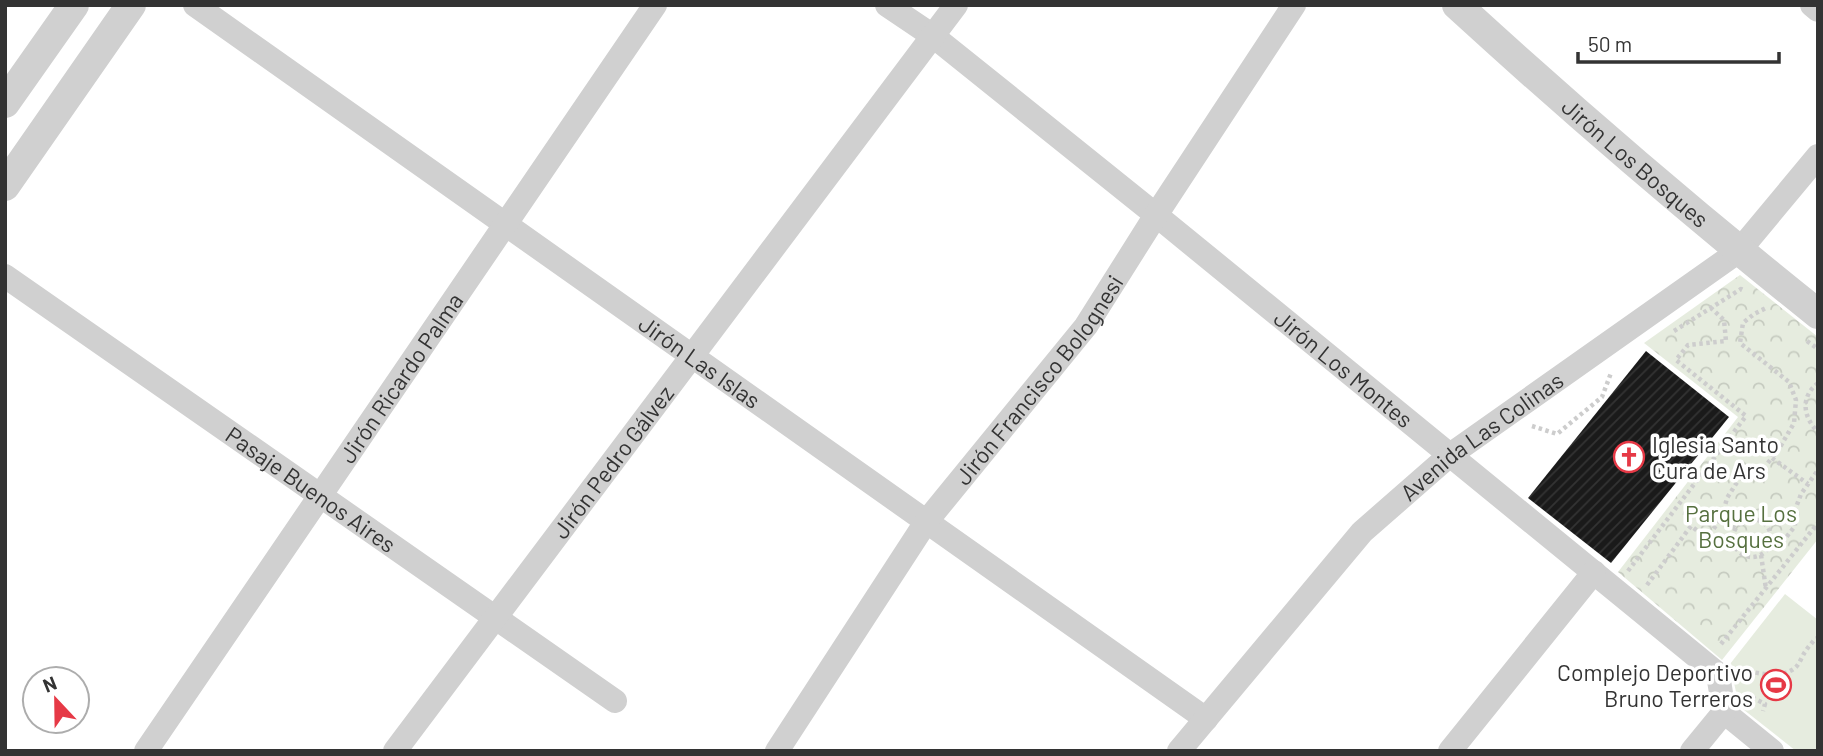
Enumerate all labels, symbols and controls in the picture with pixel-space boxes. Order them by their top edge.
scale bar [1578,21,1779,65]
text: 50 m [1588,31,1632,56]
street label: Jirón Los Bosques [1556,92,1715,233]
street label: Jirón Francisco Bolognesi [948,270,1129,490]
street label: Jirón Ricardo Palma [333,287,469,468]
street label: Jirón Los Montes [1269,304,1419,433]
street label: Jirón Las Islas [634,309,766,414]
street label: Avenida Las Colinas [1394,366,1568,506]
street label: Jirón Pedro Gálvez [546,380,679,544]
street label: Pasaje Buenos Aires [221,420,402,558]
place label: Iglesia Santo Cura de Ars [1652,430,1779,484]
church icon: Iglesia Santo Cura de Ars [1612,440,1646,474]
park label: Parque Los Bosques [1685,499,1797,553]
place label: Complejo Deportivo Bruno Terreros [1557,658,1753,712]
north arrow [21,665,91,735]
sports icon: Complejo Deportivo Bruno Terreros [1759,668,1793,702]
text: N [39,671,60,697]

